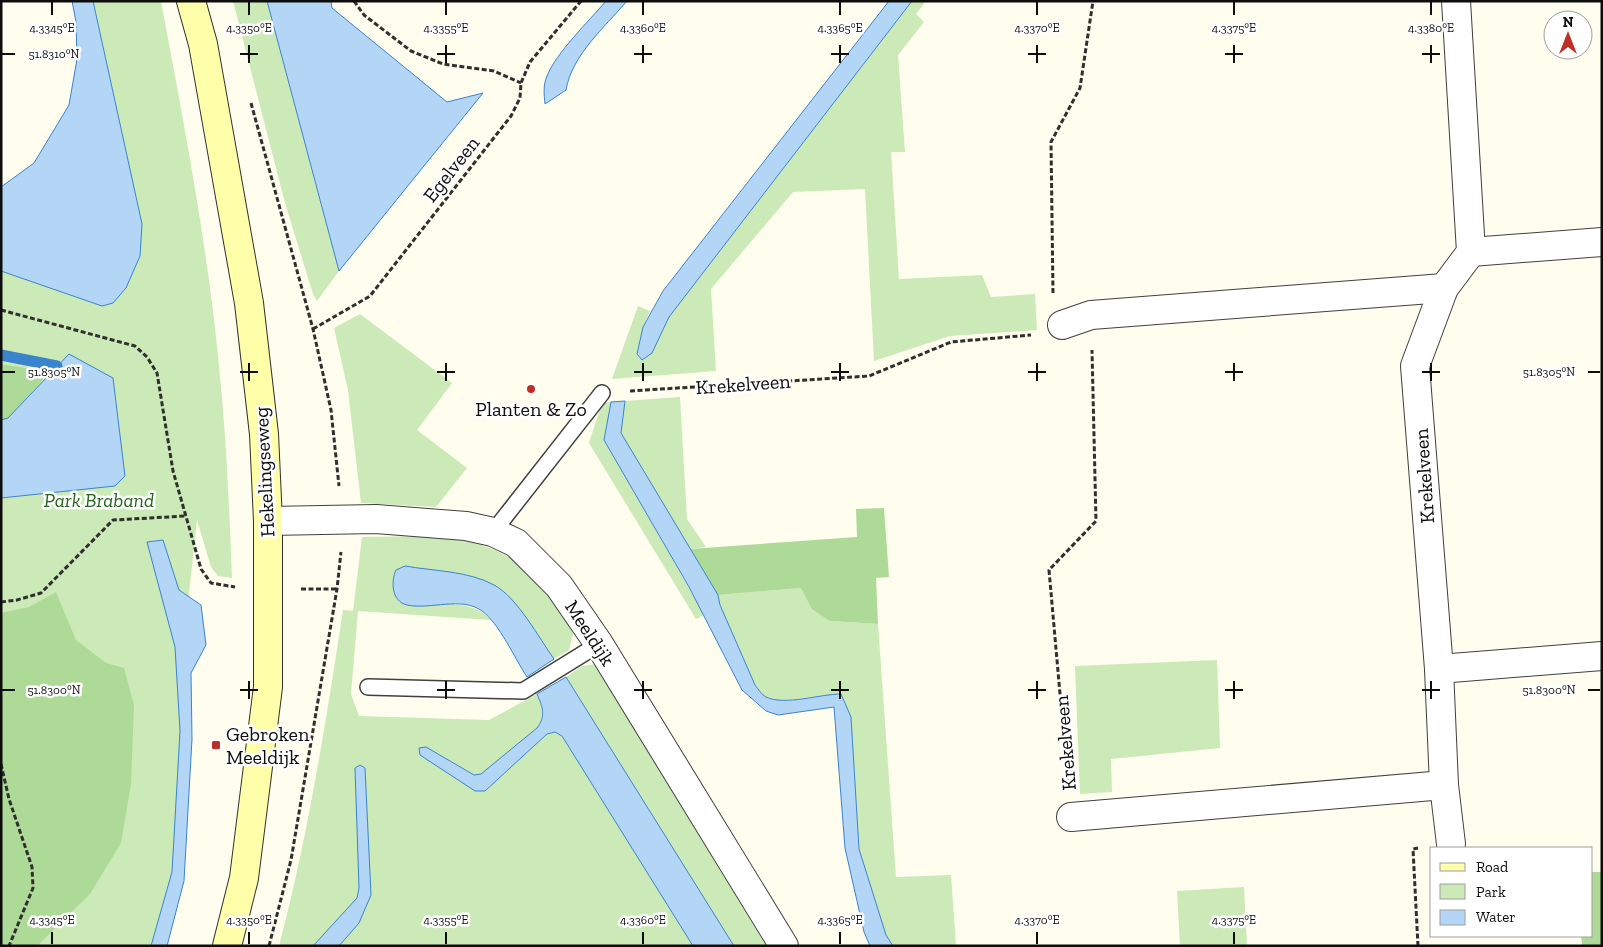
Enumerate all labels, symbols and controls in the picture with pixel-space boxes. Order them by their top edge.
north arrow [1543,10,1593,60]
text: N [1563,14,1574,31]
text: 4.3345°E [29,21,75,35]
text: 4.3350°E [226,21,272,35]
text: 4.3355°E [424,21,468,35]
text: 4.3360°E [620,21,666,35]
text: 4.3365°E [817,21,863,35]
text: 4.3370°E [1014,21,1060,35]
text: 4.3375°E [1212,21,1256,35]
text: 4.3380°E [1408,21,1454,35]
text: 51.8310°N [29,47,80,61]
street label: Egelveen [418,131,485,207]
text: 51.8305°N [28,365,80,379]
text: 51.8305°N [1523,365,1575,379]
street label: Krekelveen [695,369,792,399]
marker: Planten & Zo [525,383,537,395]
place label: Planten & Zo [475,397,587,421]
street label: Hekelingseweg [249,406,279,538]
street label: Krekelveen [1409,427,1439,524]
park label: Park Braband [44,488,154,512]
street label: Meeldijk [560,596,620,671]
text: 51.8300°N [27,683,81,697]
text: 51.8300°N [1522,683,1576,697]
street label: Krekelveen [1049,694,1081,791]
place label: Gebroken Meeldijk [226,722,310,769]
marker: Gebroken Meeldijk [210,739,222,751]
legend [1430,847,1593,937]
text: Road [1476,858,1509,876]
text: Park [1476,883,1506,901]
text: Water [1476,908,1516,926]
text: 4.3345°E [29,913,75,927]
text: 4.3350°E [226,913,272,927]
text: 4.3355°E [424,913,468,927]
text: 4.3360°E [620,913,666,927]
text: 4.3365°E [817,913,863,927]
text: 4.3370°E [1014,913,1060,927]
text: 4.3375°E [1212,913,1256,927]

